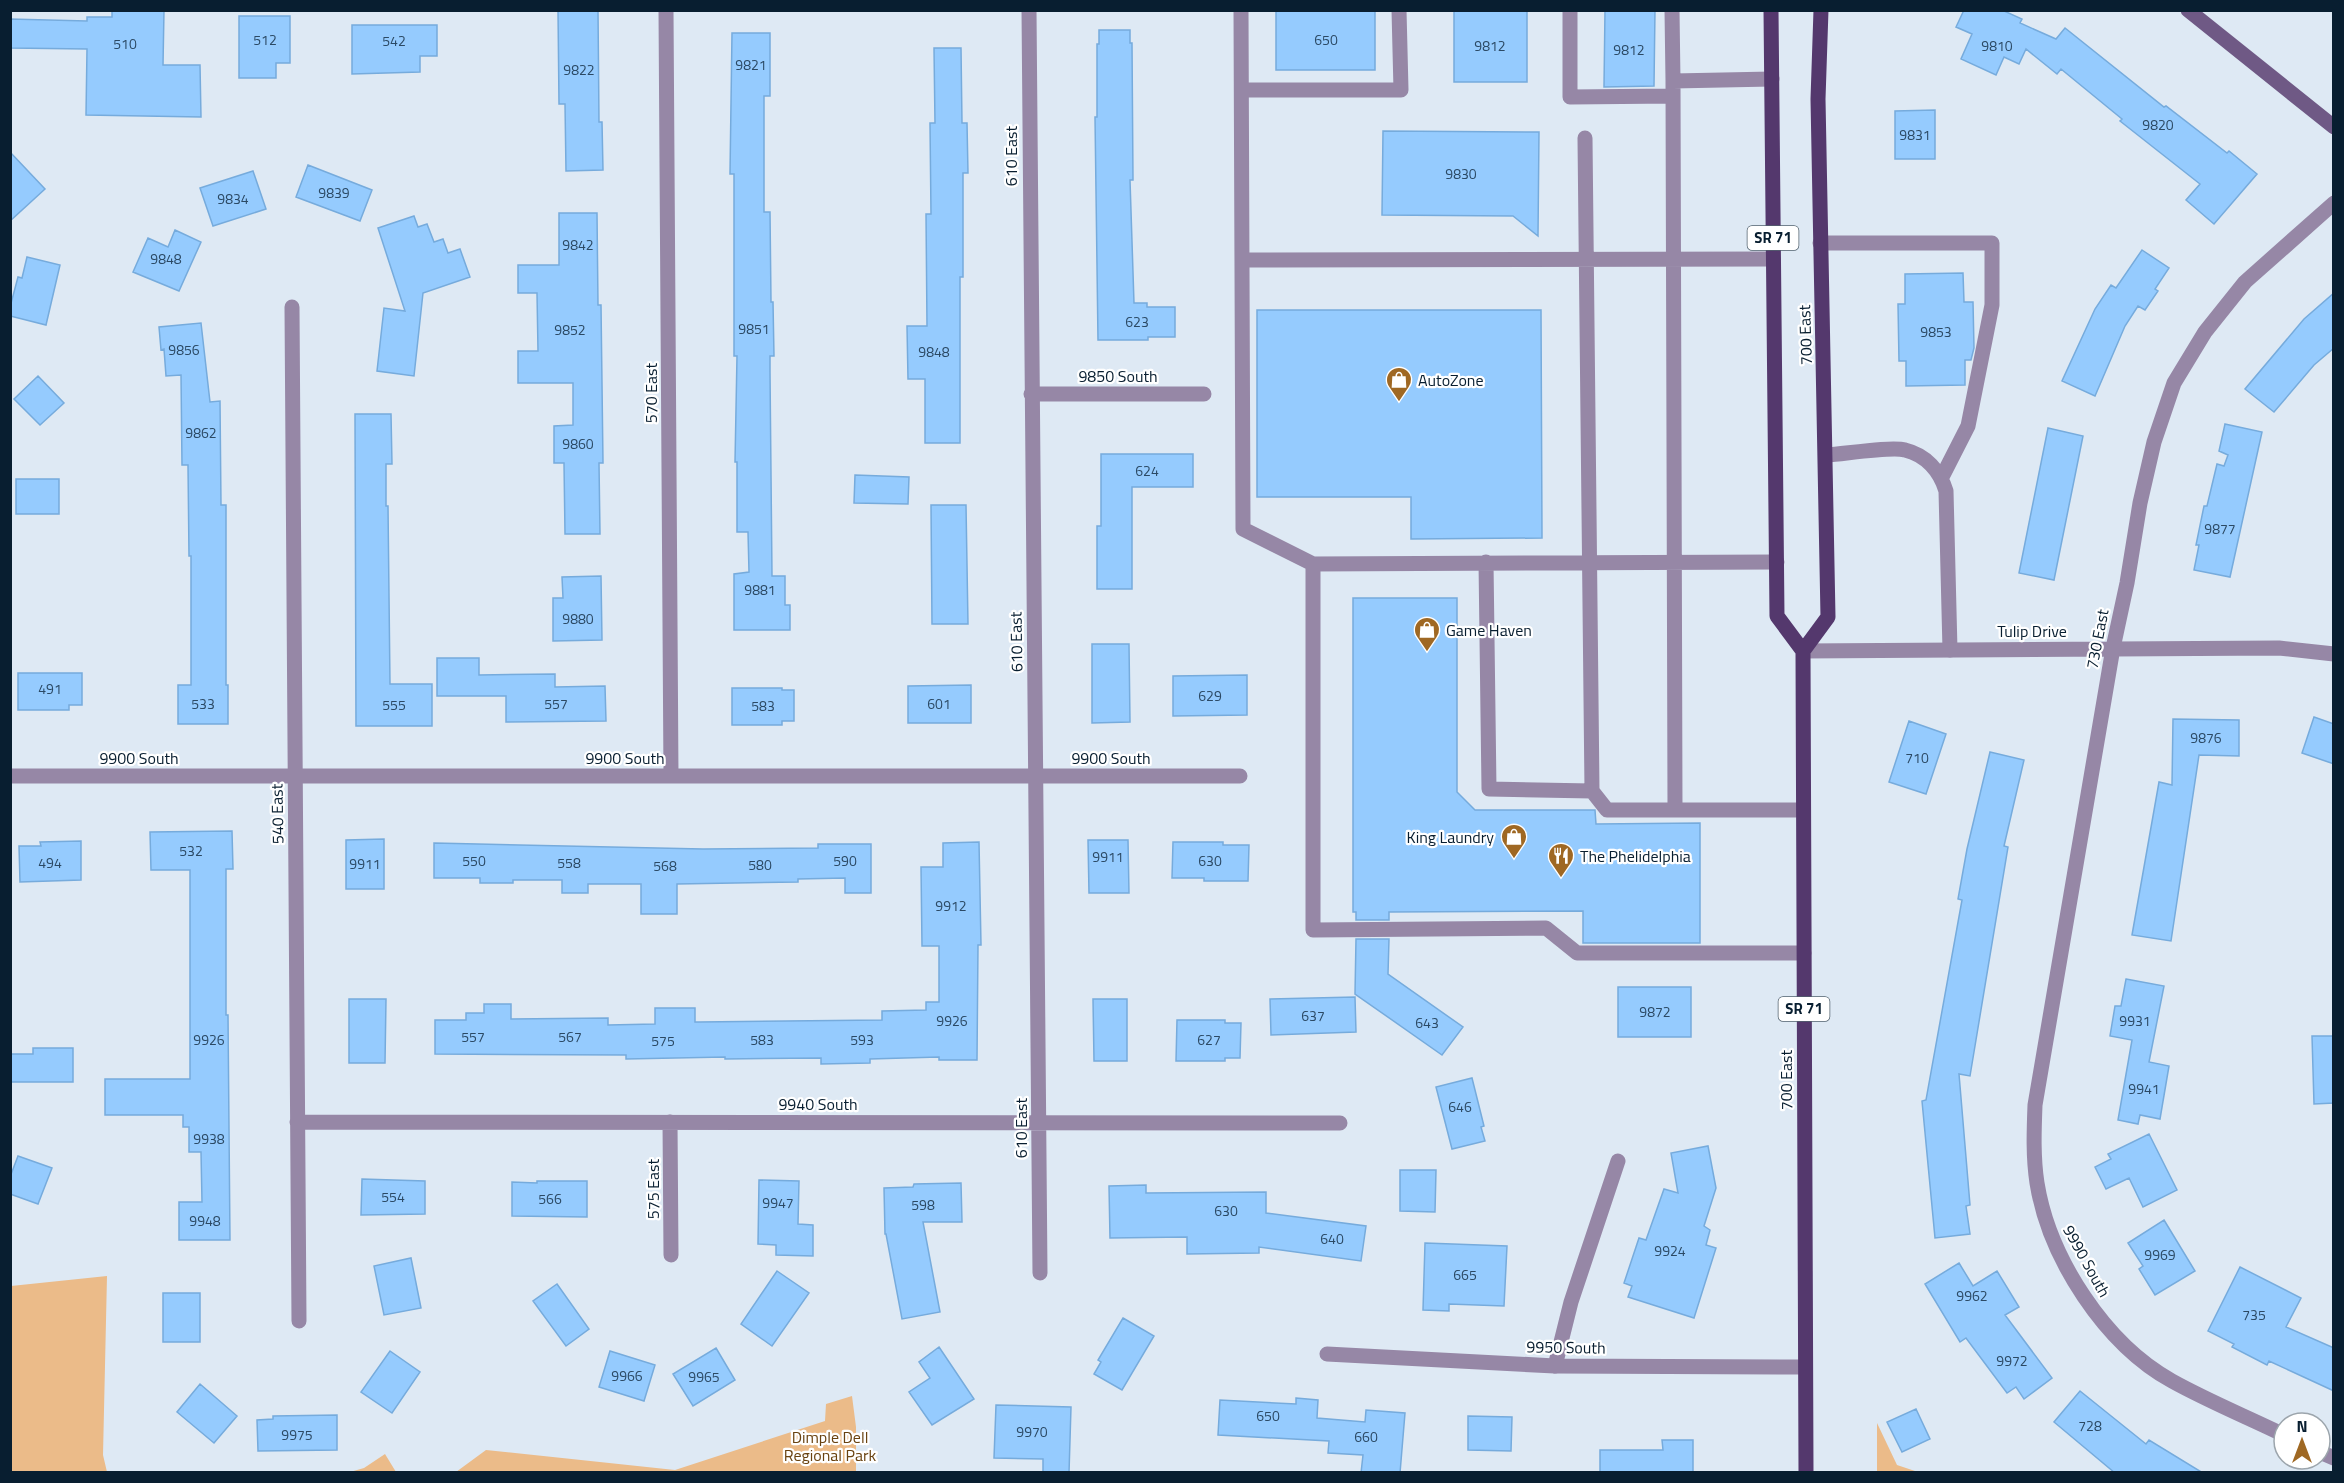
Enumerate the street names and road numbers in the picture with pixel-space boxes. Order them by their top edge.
street label: 610 East [999,125,1023,186]
road number: SR 71 [1748,226,1798,250]
street label: 700 East [1792,304,1818,366]
street label: 570 East [639,362,663,423]
street label: 9850 South [1078,364,1158,388]
street label: 730 East [2079,607,2115,671]
street label: 610 East [1003,611,1029,672]
street label: Tulip Drive [1997,619,2067,643]
street label: 9900 South [99,746,179,770]
street label: 9900 South [585,746,665,770]
street label: 9900 South [1071,746,1151,770]
street label: 540 East [264,783,290,844]
road number: SR 71 [1778,997,1830,1021]
street label: 700 East [1774,1049,1798,1110]
street label: 9940 South [778,1092,858,1116]
street label: 610 East [1009,1097,1033,1158]
street label: 575 East [641,1158,665,1219]
street label: 9990 South [2057,1221,2117,1301]
street label: 9950 South [1526,1334,1606,1360]

